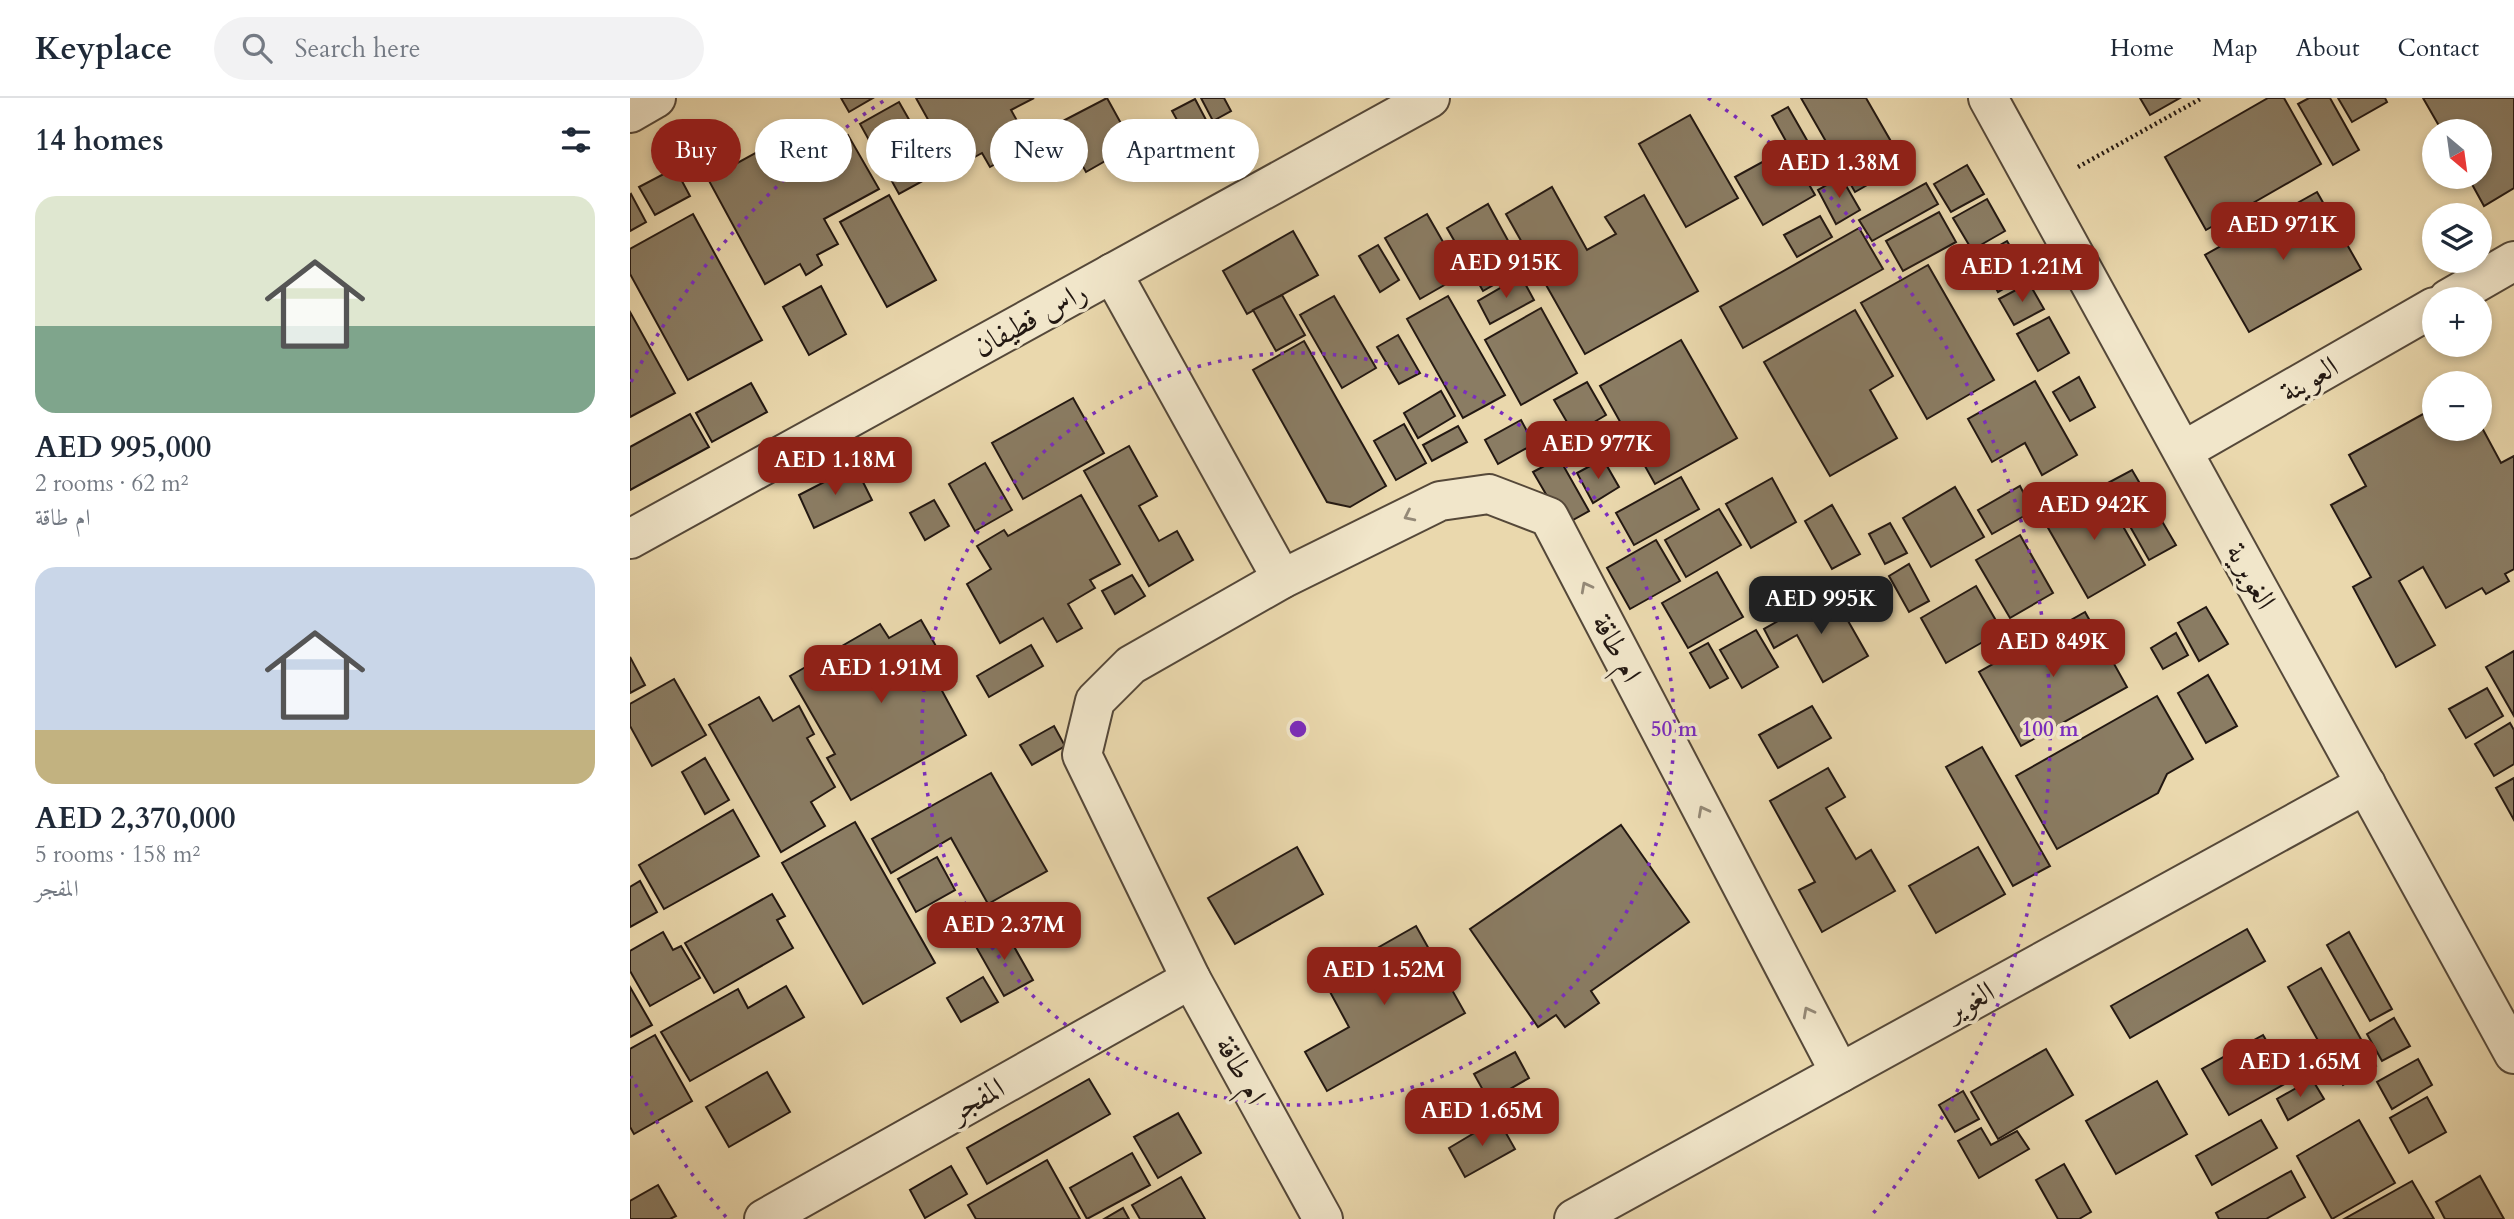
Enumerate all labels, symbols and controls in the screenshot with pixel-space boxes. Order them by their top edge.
search box [214,17,704,80]
text: Keyplace [35,26,172,71]
icon: search [238,29,276,67]
text: Search here [294,31,420,66]
text: Home [2110,32,2174,65]
text: Map [2212,32,2258,65]
text: About [2296,32,2360,65]
text: Contact [2398,32,2479,65]
chip: Buy [651,119,741,182]
chip: Rent [755,119,852,182]
chip: Filters [866,119,976,182]
chip: New [990,119,1088,182]
chip: Apartment [1102,119,1259,182]
north arrow [2422,119,2492,189]
map controls [2422,119,2492,441]
text: 14 homes [35,120,164,161]
icon: filters [557,121,595,159]
pin: AED 1.38M [1759,140,1919,200]
text: AED 1.38M [1778,147,1900,178]
pin: AED 971K [2211,202,2355,262]
button: layers [2422,203,2492,273]
text: AED 971K [2227,209,2339,240]
pin: AED 915K [1434,240,1578,300]
icon: home [252,241,378,367]
pin: AED 1.21M [1942,244,2102,304]
text: AED 915K [1450,247,1562,278]
text: AED 1.21M [1961,251,2083,282]
street label: راس قطيفان [966,271,1095,368]
button: + [2422,287,2492,357]
street label: العوينة [2273,346,2346,412]
button: − [2422,371,2492,441]
pin: AED 977K [1526,422,1670,481]
text: AED 995,000 [35,427,211,468]
text: AED 977K [1542,428,1654,459]
pin: AED 1.18M [755,438,915,497]
text: AED 1.18M [774,444,896,475]
text: 2 rooms · 62 m² [35,468,188,499]
pin: AED 942K [2022,482,2166,542]
text: AED 942K [2038,489,2150,520]
text: ام طاقة [35,502,90,533]
one-way arrow [1404,507,1416,521]
street label: الغويرية [2216,535,2286,617]
pin: AED 995K [1749,576,1893,636]
one-way arrow [1581,582,1594,595]
text: AED 995K [1765,583,1877,614]
street label: ام طاقة [1577,607,1652,692]
icon: home [252,612,378,738]
pin: AED 849K [1981,620,2125,679]
text: AED 849K [1997,626,2109,657]
pin: AED 1.91M [801,646,961,705]
text: AED 1.91M [820,652,942,683]
text: 50 m [1651,715,1698,744]
text: 100 m [2021,715,2079,744]
centre of rings [1286,717,1310,741]
text: AED 2,370,000 [35,798,236,839]
one-way arrow [1697,806,1711,818]
text: 5 rooms · 158 m² [35,839,200,870]
text: المفجر [35,873,79,904]
pin: AED 2.37M [924,902,1084,962]
text: AED 2.37M [943,909,1065,940]
pin: AED 1.52M [1304,948,1464,1007]
text: AED 1.52M [1323,954,1445,985]
street label: الغوير [1936,971,2002,1033]
one-way arrow [1803,1007,1816,1020]
street label: ام طاقة [1201,1029,1276,1114]
pin: AED 1.65M [2220,1040,2380,1099]
text: AED 1.65M [2239,1046,2361,1077]
street label: المفجر [940,1068,1012,1133]
pin: AED 1.65M [1402,1088,1562,1148]
text: AED 1.65M [1421,1095,1543,1126]

